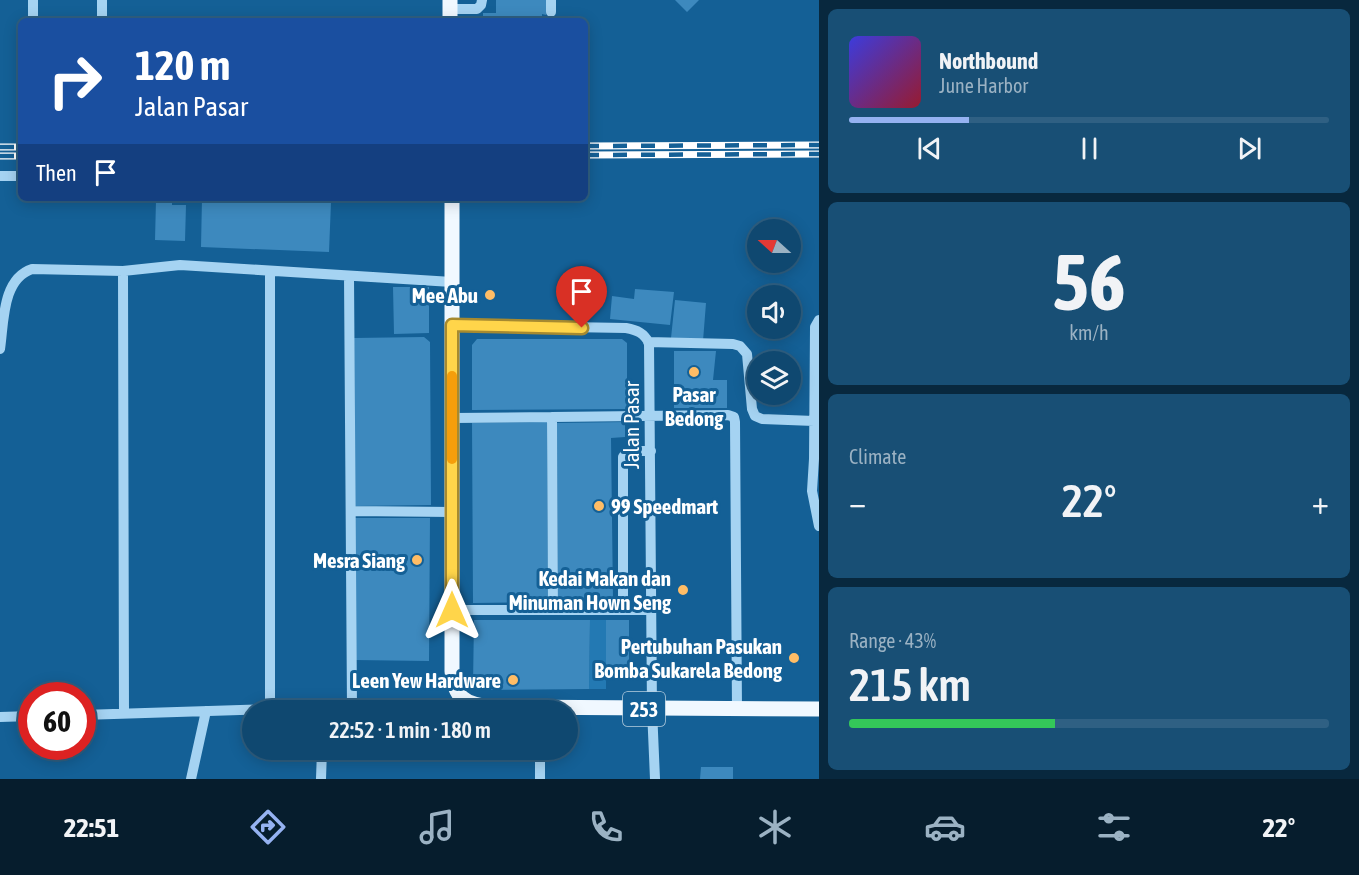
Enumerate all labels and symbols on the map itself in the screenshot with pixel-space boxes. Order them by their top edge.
north arrow [747,219,801,273]
pin [556,266,607,328]
place label: Mee Abu [412,283,478,307]
marker: Mee Abu [483,288,497,302]
marker: Pasar Bedong [687,365,701,379]
street label: Jalan Pasar [619,380,643,469]
place label: Pasar Bedong [665,382,724,430]
place label: 99 Speedmart [611,494,718,518]
marker: 99 Speedmart [592,499,606,513]
place label: Mesra Siang [313,548,406,572]
marker: Mesra Siang [410,553,424,567]
place label: Kedai Makan dan Minuman Hown Seng [509,566,672,614]
position arrow [420,578,484,642]
marker: Kedai Makan dan Minuman Hown Seng [676,583,690,597]
place label: Pertubuhan Pasukan Bomba Sukarela Bedong [594,634,783,682]
marker: Pertubuhan Pasukan Bomba Sukarela Bedong [787,651,801,665]
place label: Leen Yew Hardware [352,668,501,692]
marker: Leen Yew Hardware [506,673,520,687]
speed limit sign: 60 [18,682,96,760]
road number: 253 [623,692,665,726]

